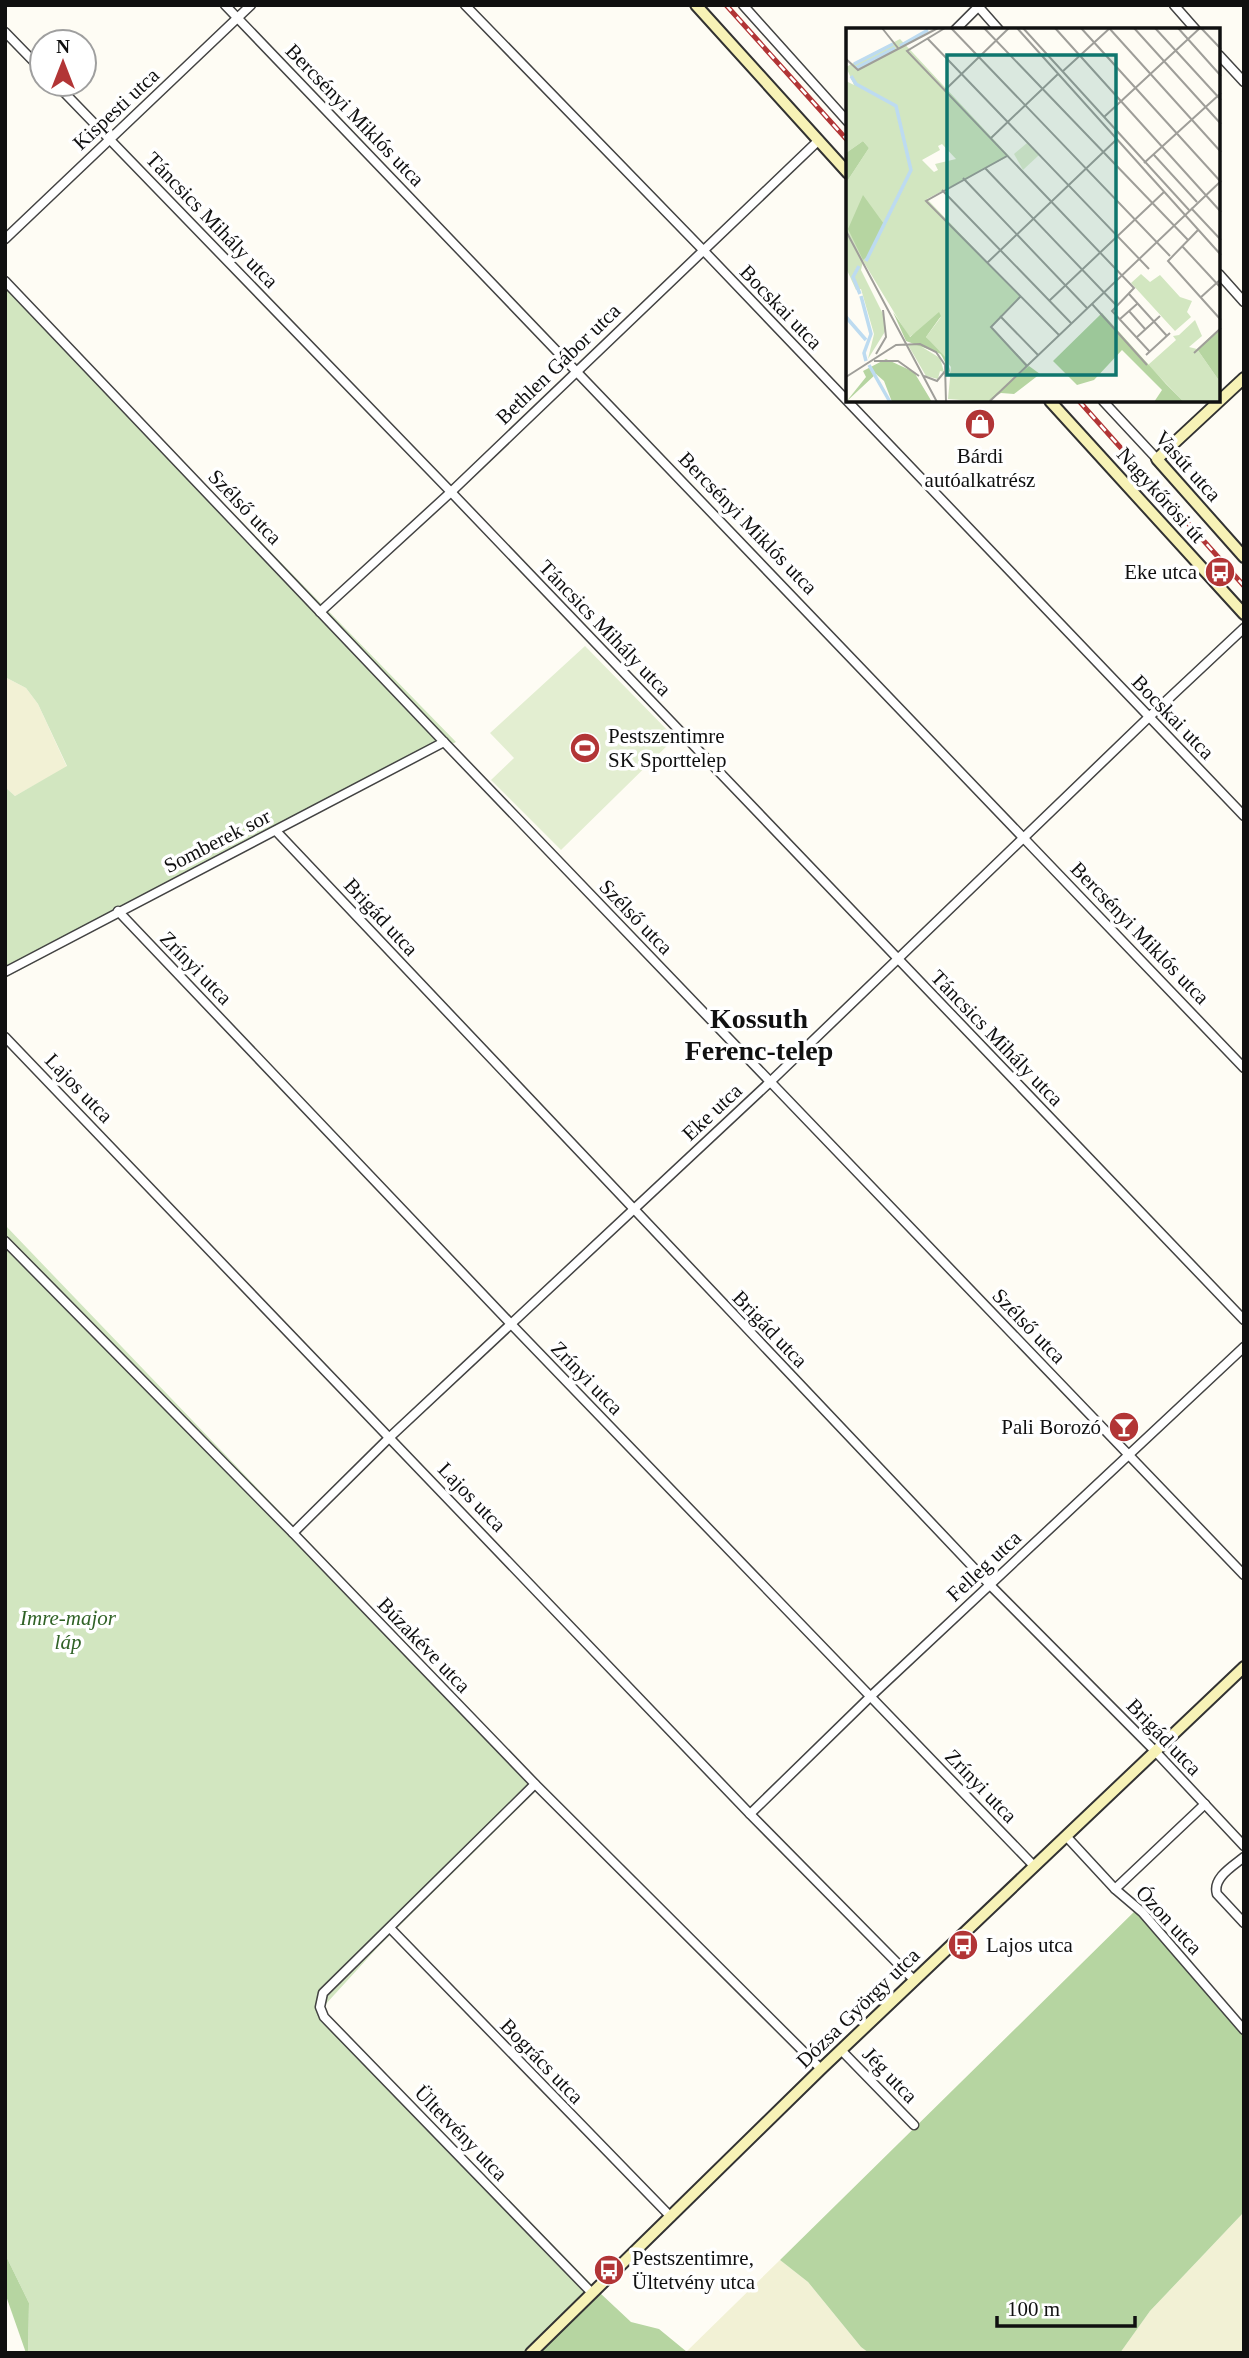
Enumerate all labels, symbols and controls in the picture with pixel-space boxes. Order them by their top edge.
north arrow [28,28,98,98]
inset map [846,28,1221,402]
text: N [56,36,70,57]
street label: Bercsényi Miklós utca [281,39,430,192]
street label: Kispesti utca [68,63,165,155]
street label: Táncsics Mihály utca [141,147,283,293]
street label: Bocskai utca [735,260,828,355]
street label: Bethlen Gábor utca [491,298,626,429]
shop icon: Bárdi autóalkatrész [963,407,997,441]
street label: Vasút utca [1150,426,1226,507]
street label: Nagykőrösi út [1112,443,1210,548]
place label: Bárdi autóalkatrész [925,444,1035,492]
street label: Bercsényi Miklós utca [674,447,823,600]
street label: Szélső utca [203,464,287,550]
street label: Táncsics Mihály utca [534,555,676,701]
bus stop icon: Eke utca [1203,555,1237,589]
place label: Eke utca [1124,560,1198,584]
street label: Bocskai utca [1127,670,1220,765]
place label: Pestszentimre SK Sporttelep [608,724,726,772]
sports icon: Pestszentimre SK Sporttelep [568,731,602,765]
street label: Somberek sor [160,804,274,878]
street label: Bercsényi Miklós utca [1066,857,1215,1010]
street label: Brigád utca [339,873,423,961]
street label: Szélső utca [594,874,678,960]
street label: Zrínyi utca [155,926,237,1010]
street label: Táncsics Mihály utca [926,965,1068,1111]
district label: Kossuth Ferenc-telep [685,1003,833,1066]
street label: Lajos utca [40,1048,118,1128]
street label: Eke utca [677,1078,747,1146]
street label: Szélső utca [987,1283,1071,1369]
street label: Brigád utca [728,1286,813,1373]
street label: Zrínyi utca [546,1336,628,1420]
bar icon: Pali Borozó [1107,1410,1141,1444]
place label: Pali Borozó [1001,1415,1101,1439]
street label: Lajos utca [433,1457,511,1537]
street label: Felleg utca [942,1525,1027,1606]
street label: Búzakéve utca [373,1592,476,1698]
park label: Imre-major láp [19,1606,117,1654]
street label: Brigád utca [1122,1694,1207,1781]
street label: Zrínyi utca [940,1744,1022,1828]
street label: Ózon utca [1131,1880,1207,1960]
bus stop icon: Lajos utca [946,1928,980,1962]
place label: Lajos utca [986,1933,1074,1957]
street label: Dózsa György utca [791,1943,925,2073]
street label: Bogrács utca [495,2013,589,2109]
street label: Jég utca [858,2042,923,2108]
street label: Ültetvény utca [410,2080,513,2186]
place label: Pestszentimre, Ültetvény utca [632,2246,756,2294]
bus stop icon: Pestszentimre, Ültetvény utca [592,2253,626,2287]
scale bar [997,2284,1135,2328]
text: 100 m [1007,2297,1060,2321]

